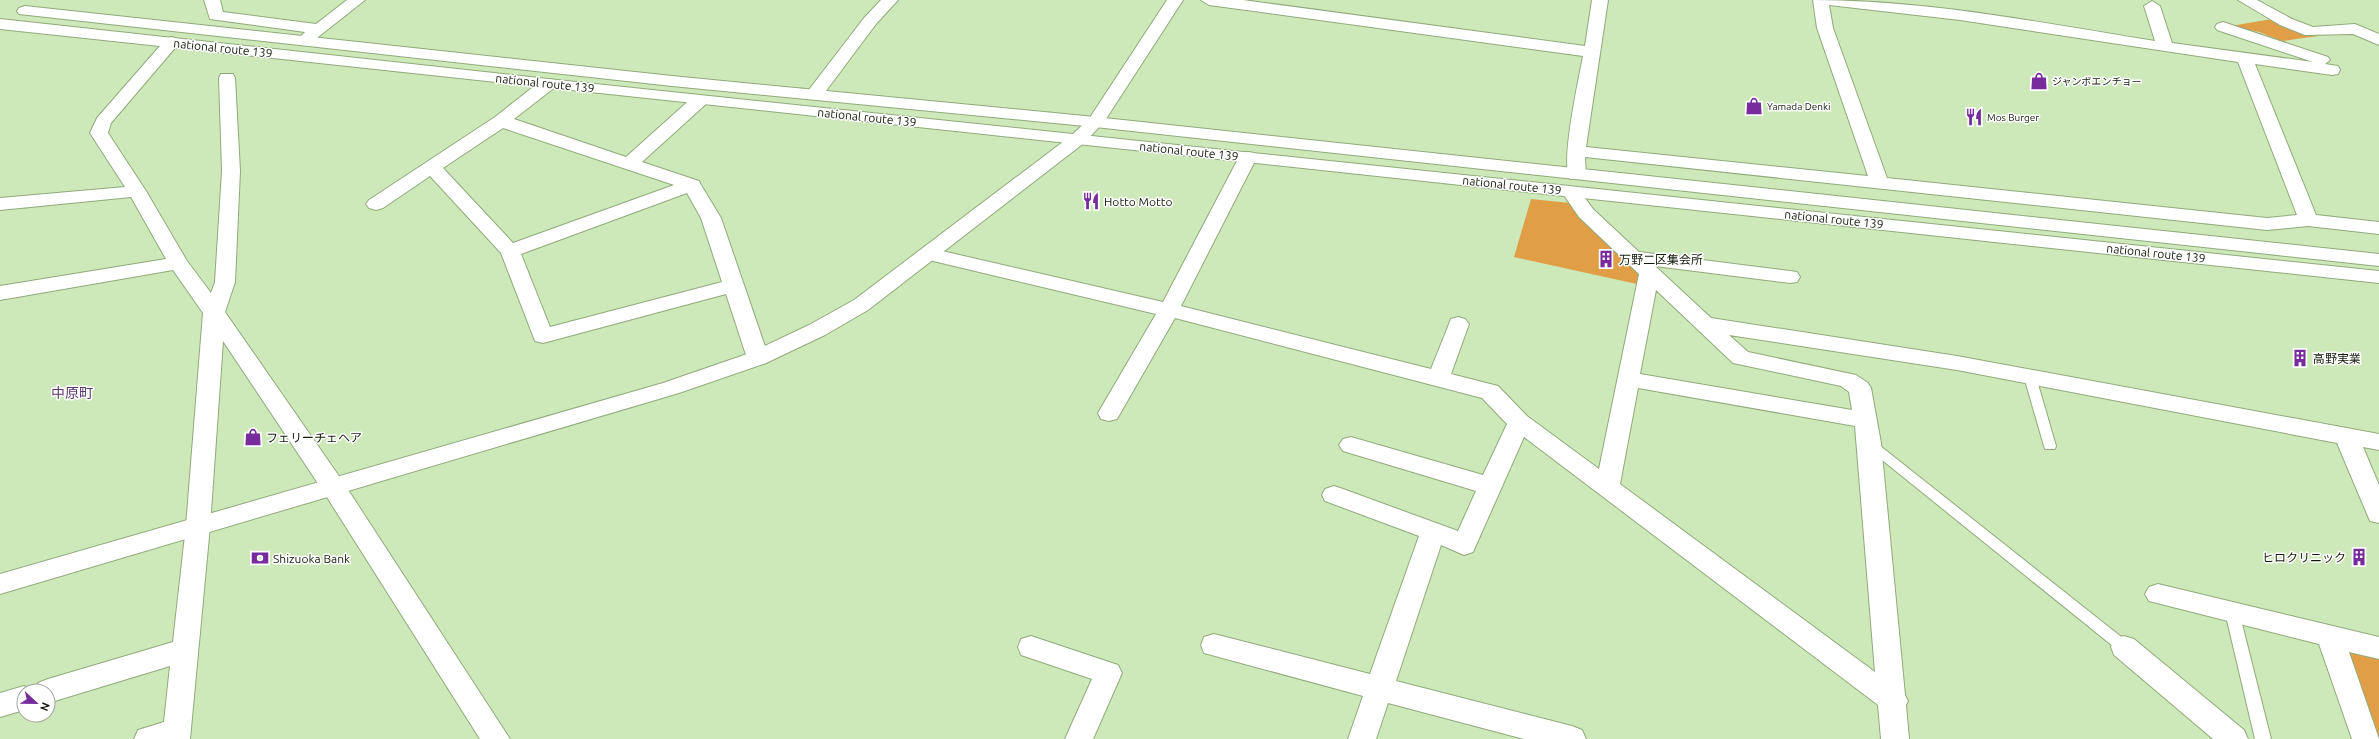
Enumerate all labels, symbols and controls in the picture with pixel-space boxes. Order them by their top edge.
street label: national route 139 [173,36,273,60]
street label: national route 139 [495,71,595,95]
shop icon: ジャンボエンチョー [2029,71,2049,91]
place label: ジャンボエンチョー [2052,76,2142,87]
shop icon: Yamada Denki [1744,96,1764,116]
place label: Yamada Denki [1767,101,1830,112]
street label: national route 139 [817,105,917,129]
restaurant icon: Mos Burger [1964,107,1984,127]
place label: Mos Burger [1987,112,2039,123]
street label: national route 139 [1139,139,1239,163]
street label: national route 139 [1462,173,1562,197]
restaurant icon: Hotto Motto [1081,191,1101,211]
place label: Hotto Motto [1104,195,1172,208]
street label: national route 139 [1784,207,1884,231]
street label: national route 139 [2106,241,2206,265]
building icon: 万野二区集会所 [1596,249,1616,269]
place label: 万野二区集会所 [1619,253,1703,266]
building icon: 高野実業 [2290,348,2310,368]
place label: 高野実業 [2313,352,2361,365]
district label: 中原町 [51,385,93,401]
shop icon: フェリーチェヘア [243,427,263,447]
place label: フェリーチェヘア [266,431,362,444]
building icon: ヒロクリニック [2349,547,2369,567]
bank icon: Shizuoka Bank [250,548,270,568]
place label: ヒロクリニック [2262,551,2346,564]
place label: Shizuoka Bank [273,552,350,565]
north arrow [16,683,56,723]
text: N [38,701,52,713]

